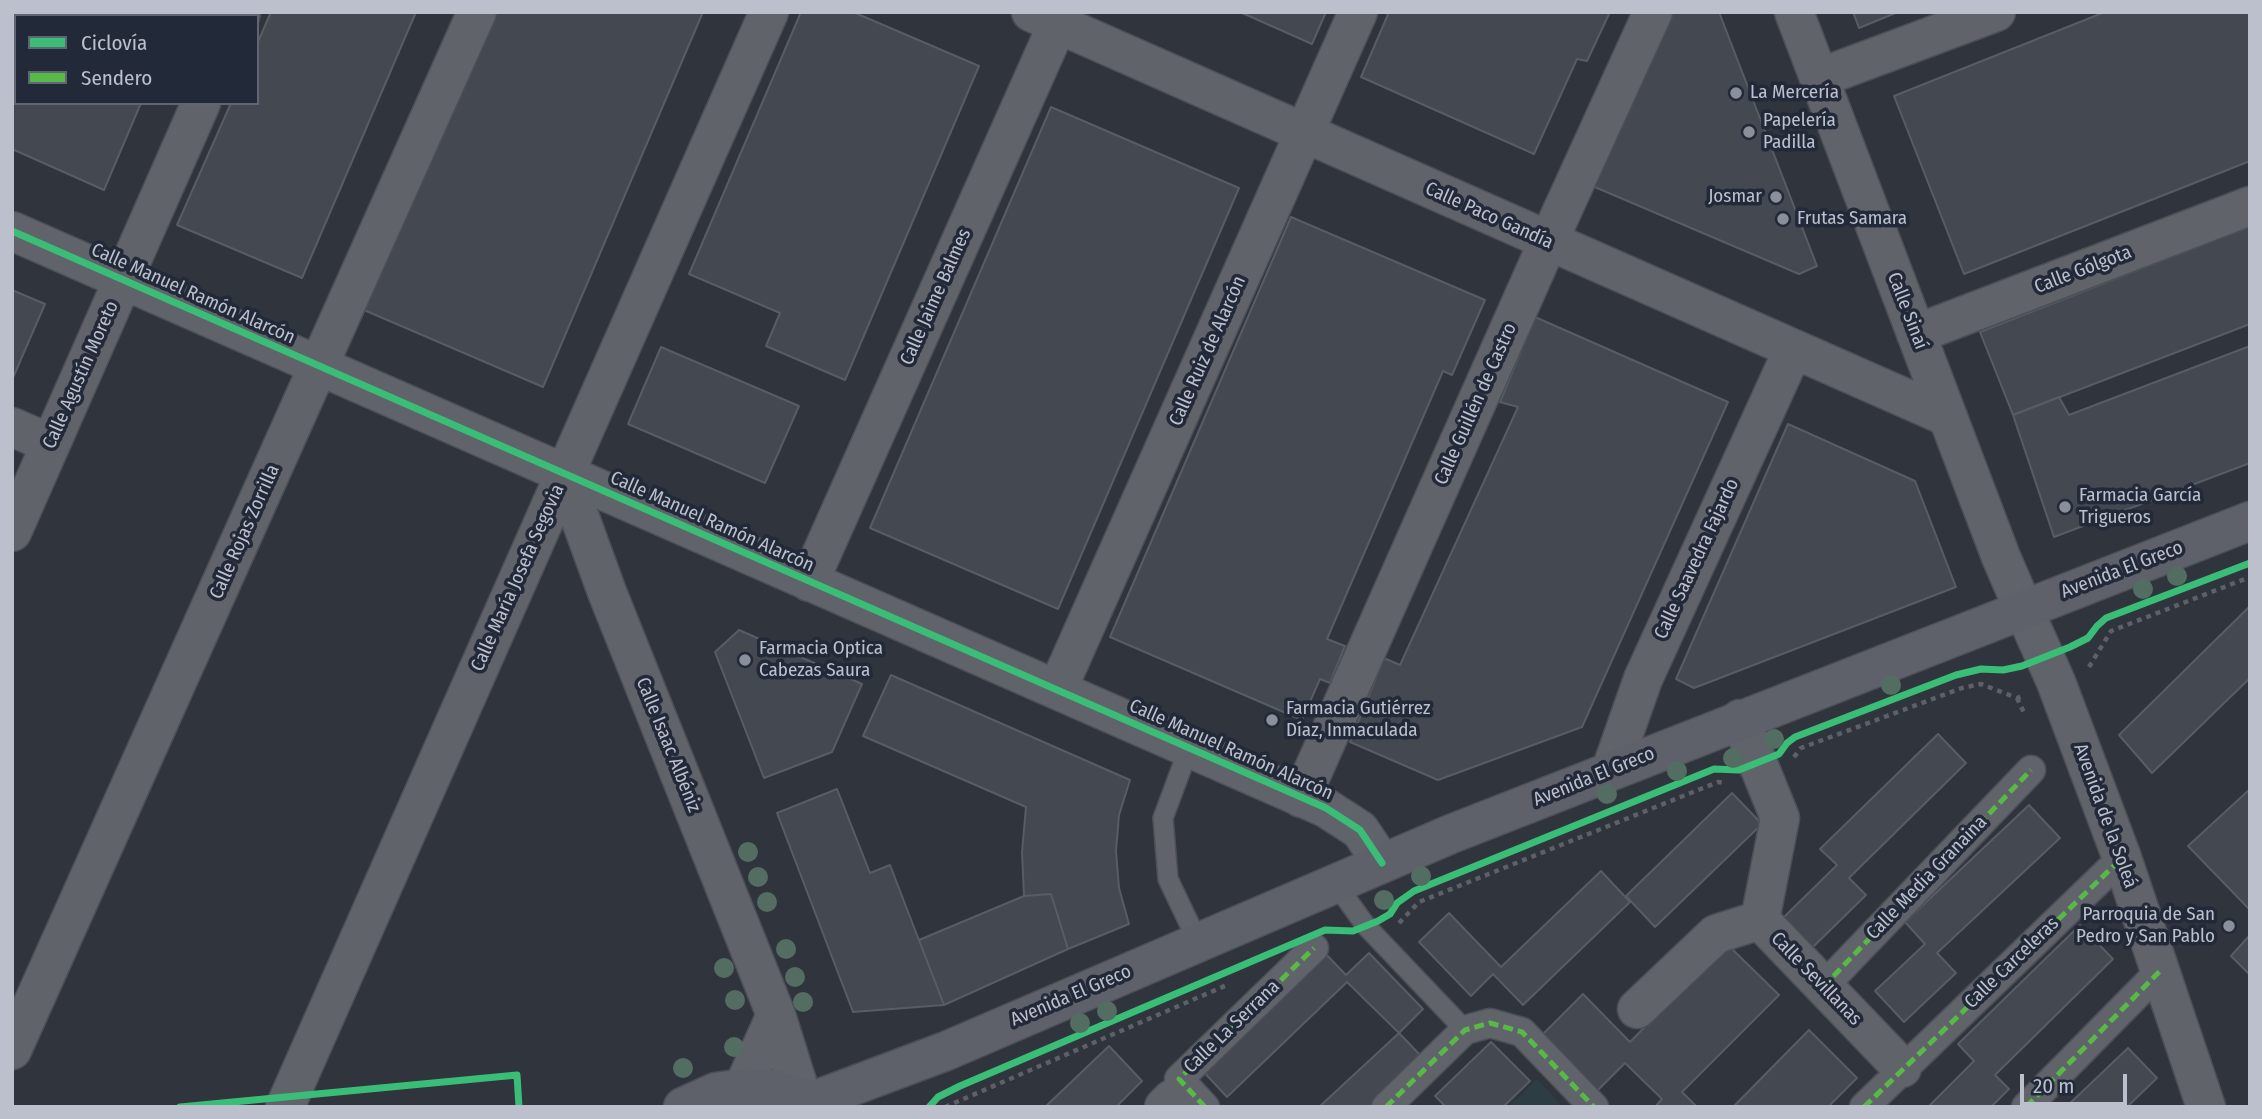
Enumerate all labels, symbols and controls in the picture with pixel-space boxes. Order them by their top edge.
legend [14,14,259,105]
text: Ciclovía [81,30,147,56]
text: Sendero [81,65,152,91]
place label: La Mercería [1750,82,1839,104]
marker: La Mercería [1728,85,1744,101]
place label: Papelería Padilla [1763,110,1836,154]
marker: Papelería Padilla [1741,124,1757,140]
street label: Calle Paco Gandía [1422,178,1556,254]
place label: Josmar [1708,186,1762,208]
marker: Josmar [1768,189,1784,205]
place label: Frutas Samara [1797,208,1907,230]
marker: Frutas Samara [1775,211,1791,227]
street label: Calle Jaime Balmes [896,225,976,369]
street label: Calle Manuel Ramón Alarcón [88,239,298,349]
street label: Calle Gólgota [2031,241,2135,299]
street label: Calle Sinaí [1882,269,1932,353]
street label: Calle Ruiz de Alarcón [1165,273,1251,429]
street label: Calle Agustín Moreto [38,297,124,453]
street label: Calle Guillén de Castro [1430,319,1522,489]
street label: Calle Rojas Zorrilla [205,461,285,603]
street label: Calle Manuel Ramón Alarcón [607,467,817,577]
street label: Calle Saavedra Fajardo [1650,475,1744,643]
street label: Calle María Josefa Segovia [466,481,570,675]
place label: Farmacia García Trigueros [2079,485,2201,529]
marker: Farmacia García Trigueros [2057,499,2073,515]
street label: Avenida El Greco [2058,536,2186,604]
place label: Farmacia Optica Cabezas Saura [759,638,883,682]
marker: Farmacia Optica Cabezas Saura [737,652,753,668]
street label: Calle Isaac Albéniz [631,674,705,816]
street label: Calle Manuel Ramón Alarcón [1126,695,1336,805]
place label: Farmacia Gutiérrez Díaz, Inmaculada [1286,698,1430,742]
marker: Farmacia Gutiérrez Díaz, Inmaculada [1264,712,1280,728]
street label: Avenida de la Soleá [2068,741,2142,891]
street label: Avenida El Greco [1530,742,1658,812]
street label: Calle Media Granaina [1862,811,1992,945]
place label: Parroquia de San Pedro y San Pablo [2076,904,2215,948]
street label: Calle Carceleras [1960,912,2064,1014]
marker: Parroquia de San Pedro y San Pablo [2221,918,2237,934]
street label: Calle Sevillanas [1766,928,1866,1030]
street label: Avenida El Greco [1007,960,1135,1032]
street label: Calle La Serrana [1179,976,1285,1078]
scale bar [2024,1060,2131,1104]
text: 20 m [2033,1073,2074,1099]

